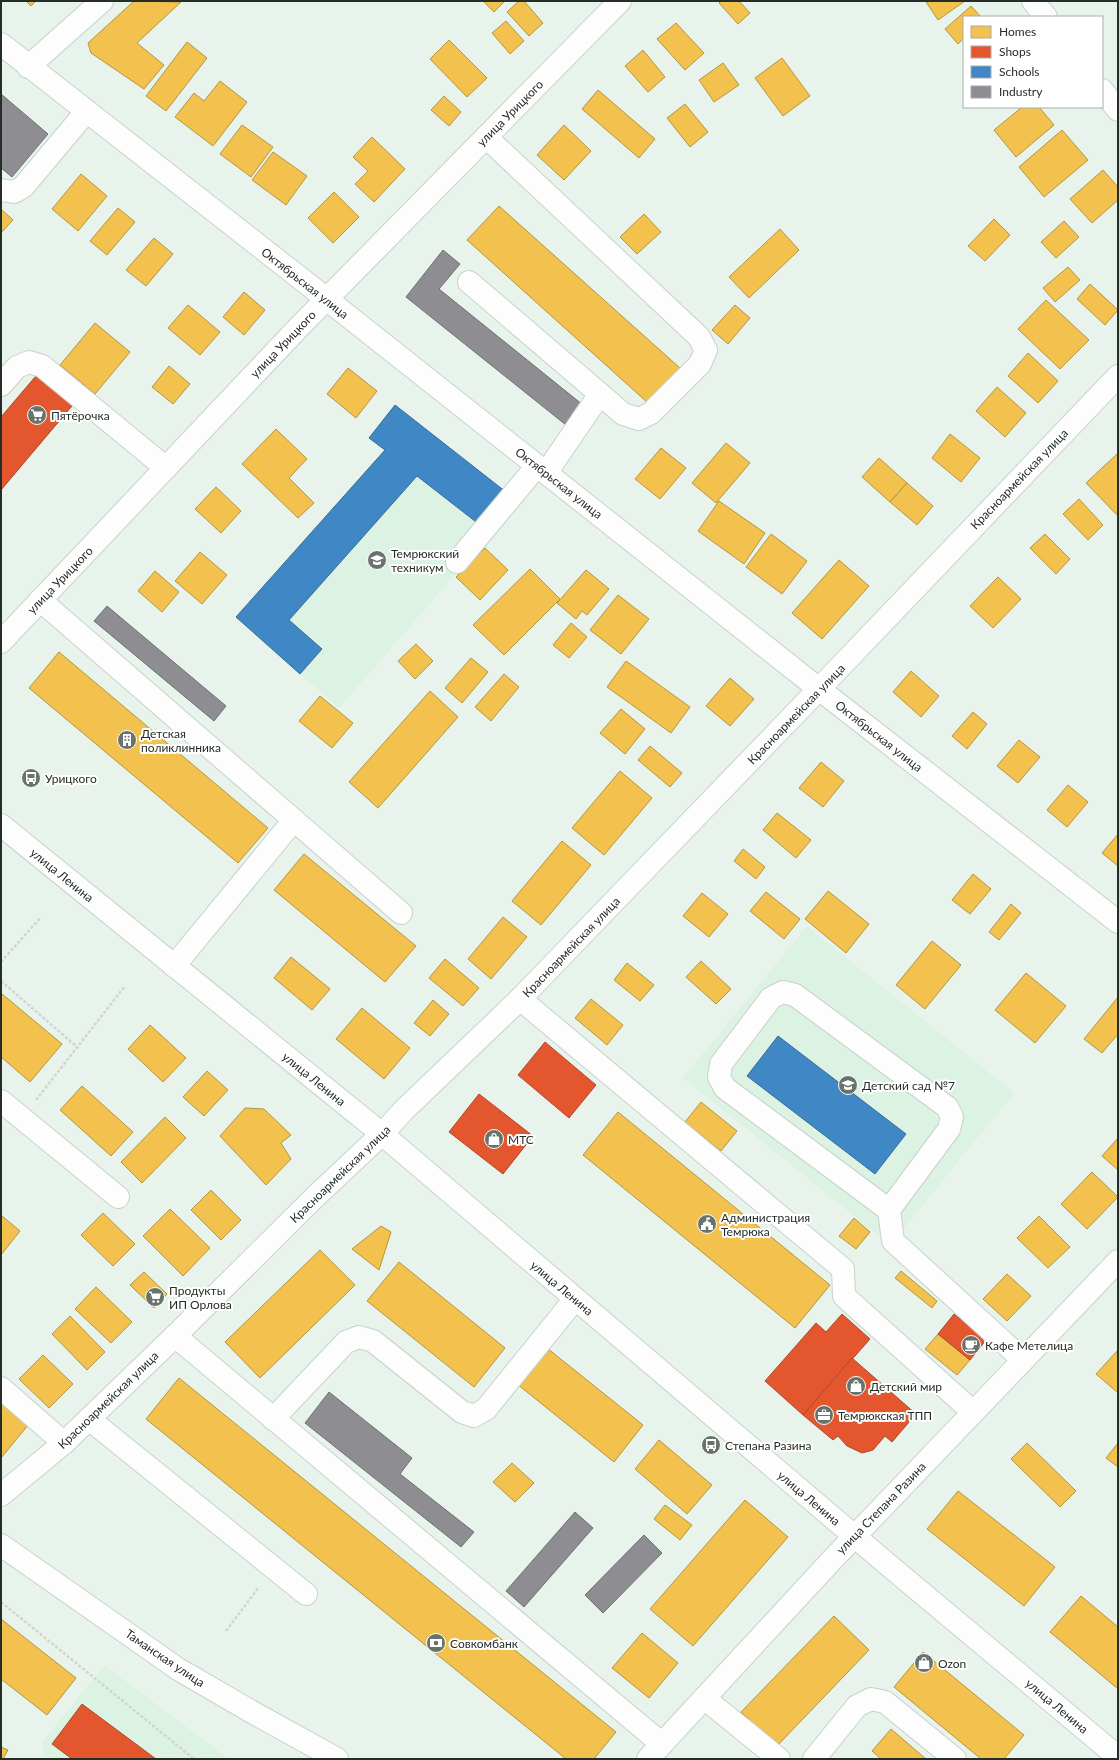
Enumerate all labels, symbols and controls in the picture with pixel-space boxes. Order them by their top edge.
legend [963,16,1103,108]
text: Homes [999,24,1036,39]
text: Shops [999,44,1031,59]
text: Schools [999,64,1040,79]
street label: улица Урицкого [474,77,546,149]
text: Industry [999,84,1043,99]
street label: Октябрьская улица [258,244,352,322]
street label: улица Урицкого [247,307,319,381]
supermarket icon: Пятёрочка [26,404,48,426]
place label: Пятёрочка [51,408,110,423]
street label: Красноармейская улица [967,426,1071,532]
street label: Октябрьская улица [512,444,606,522]
street label: улица Урицкого [24,543,96,617]
place label: Темрюкский техникум [391,546,459,575]
school or university icon: Темрюкский техникум [366,549,388,571]
street label: Красноармейская улица [744,661,848,767]
street label: Октябрьская улица [832,697,926,775]
place label: Детская поликлинника [141,726,221,755]
building icon: Детская поликлинника [116,729,138,751]
bus stop icon: Урицкого [20,767,42,789]
place label: Урицкого [45,771,97,786]
street label: улица Ленина [27,845,97,905]
street label: Красноармейская улица [519,894,623,1000]
street label: улица Ленина [279,1049,349,1109]
school or university icon: Детский сад №7 [837,1074,859,1096]
place label: Детский сад №7 [862,1078,955,1093]
street label: Красноармейская улица [287,1122,393,1226]
shop icon: МТС [483,1128,505,1150]
place label: МТС [508,1132,534,1147]
place label: Администрация Темрюка [721,1210,810,1239]
public building icon: Администрация Темрюка [696,1213,718,1235]
street label: улица Ленина [528,1257,596,1319]
place label: Продукты ИП Орлова [169,1283,232,1312]
supermarket icon: Продукты ИП Орлова [144,1286,166,1308]
cafe icon: Кафе Метелица [960,1334,982,1356]
place label: Кафе Метелица [985,1338,1073,1353]
street label: Красноармейская улица [55,1348,161,1452]
shop icon: Детский мир [845,1375,867,1397]
place label: Детский мир [870,1379,942,1394]
office icon: Темрюкская ТПП [813,1404,835,1426]
place label: Темрюкская ТПП [838,1408,932,1423]
bus stop icon: Степана Разина [700,1434,722,1456]
place label: Степана Разина [725,1438,811,1453]
street label: улица Степана Разина [833,1459,929,1557]
street label: улица Ленина [775,1467,843,1529]
street label: Таманская улица [122,1626,208,1690]
bank icon: Совкомбанк [425,1632,447,1654]
place label: Совкомбанк [450,1636,519,1651]
shop icon: Ozon [913,1652,935,1674]
place label: Ozon [938,1656,966,1671]
street label: улица Ленина [1023,1675,1091,1737]

